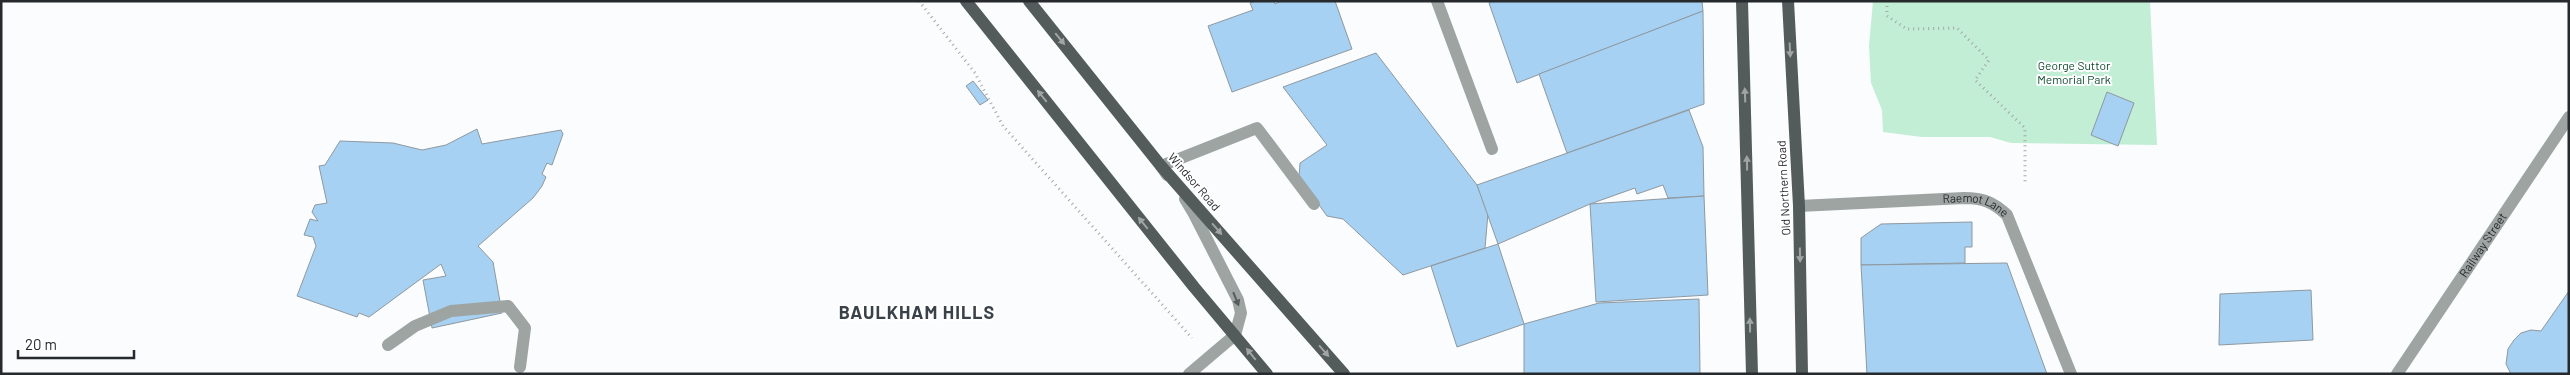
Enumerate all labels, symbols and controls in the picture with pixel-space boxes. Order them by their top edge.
one-way arrow [1054,32,1065,45]
one-way arrow [1787,42,1795,58]
park label: George Suttor Memorial Park [2037,58,2111,86]
one-way arrow [1741,86,1749,102]
one-way arrow [1036,90,1047,103]
street label: Old Northern Road [1774,140,1792,236]
street label: Windsor Road [1166,150,1224,213]
one-way arrow [1743,154,1751,170]
street label: Raemot Lane [1942,190,2012,219]
street label: Railway Street [2456,210,2509,280]
one-way arrow [1138,217,1149,230]
one-way arrow [1211,222,1222,235]
one-way arrow [1796,247,1804,263]
one-way arrow [1233,292,1240,307]
district label: BAULKHAM HILLS [839,301,995,323]
one-way arrow [1746,317,1754,333]
scale bar [18,328,134,360]
text: 20 m [25,335,57,353]
one-way arrow [1318,344,1330,356]
one-way arrow [1246,348,1257,360]

